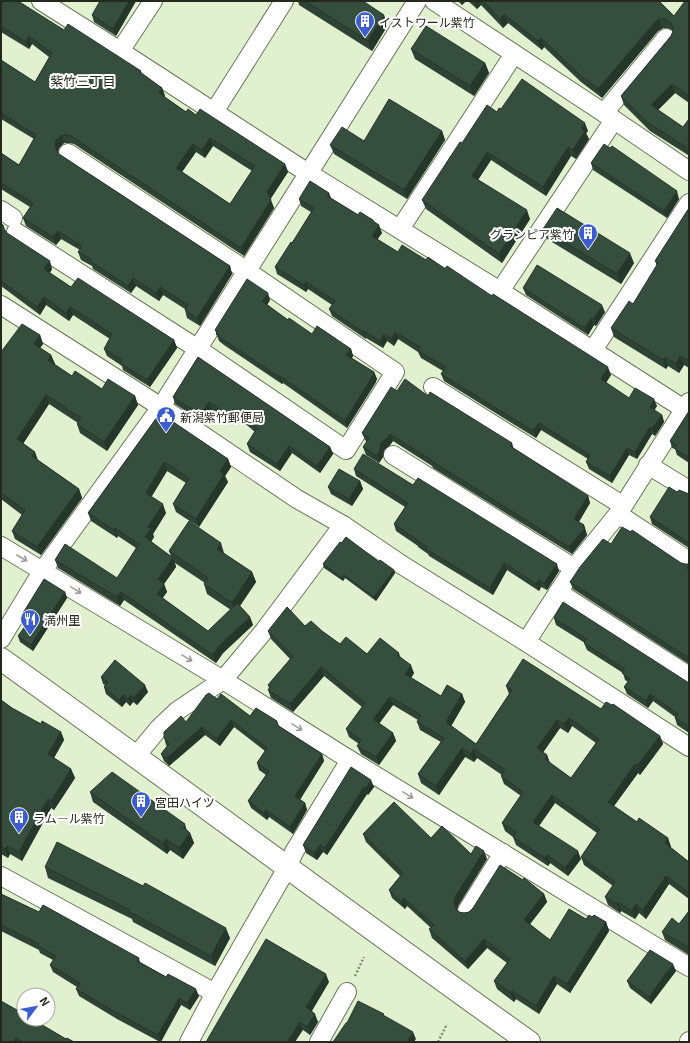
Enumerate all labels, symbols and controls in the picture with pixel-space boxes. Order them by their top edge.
building icon: イストワール紫竹 [354,10,376,38]
place label: イストワール紫竹 [379,13,475,30]
district label: 紫竹三丁目 [50,71,116,90]
building icon: グランピア紫竹 [577,222,599,250]
place label: グランピア紫竹 [490,225,574,242]
public building icon: 新潟紫竹郵便局 [155,405,177,433]
place label: 新潟紫竹郵便局 [180,408,264,425]
one-way arrow [16,554,28,562]
one-way arrow [70,587,82,595]
restaurant icon: 満州里 [19,608,41,636]
place label: 満州里 [44,611,80,628]
one-way arrow [181,655,193,663]
one-way arrow [291,723,302,731]
building icon: 宮田ハイツ [130,790,152,818]
one-way arrow [402,791,413,799]
place label: 宮田ハイツ [155,793,215,810]
building icon: ラム―ル紫竹 [8,806,30,834]
place label: ラム―ル紫竹 [33,809,105,826]
north arrow [16,987,56,1027]
text: N [36,993,54,1009]

